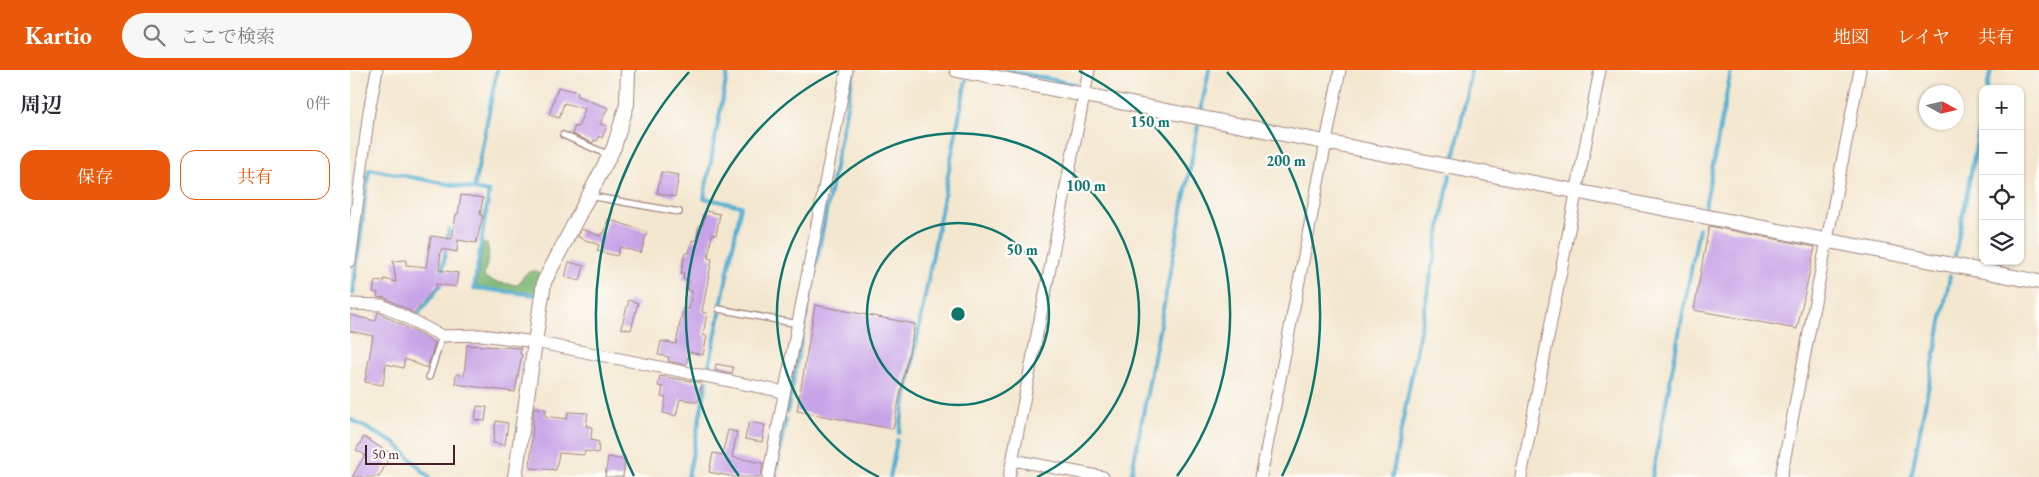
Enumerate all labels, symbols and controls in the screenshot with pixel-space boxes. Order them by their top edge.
search box [122,13,472,58]
text: Kartio [25,20,92,51]
icon: search [140,21,168,49]
text: ここで検索 [180,24,275,49]
text: 地図 [1833,25,1869,48]
text: レイヤ [1897,25,1950,48]
text: 共有 [1978,25,2014,48]
north arrow [1919,85,1964,130]
map controls [1979,85,2024,265]
button: + [1979,85,2024,130]
text: 周辺 [20,91,62,118]
text: 0件 [306,93,330,114]
text: 150 m [1130,112,1170,131]
button: − [1979,130,2024,175]
button: 保存 [20,150,170,200]
button: 共有 [180,150,330,200]
text: 200 m [1266,151,1306,170]
button: locate [1979,175,2024,220]
text: 100 m [1066,176,1106,195]
button: layers [1979,220,2024,265]
text: 50 m [1006,240,1038,259]
centre of rings [949,305,967,323]
scale bar [365,442,455,465]
text: 50 m [372,445,399,463]

